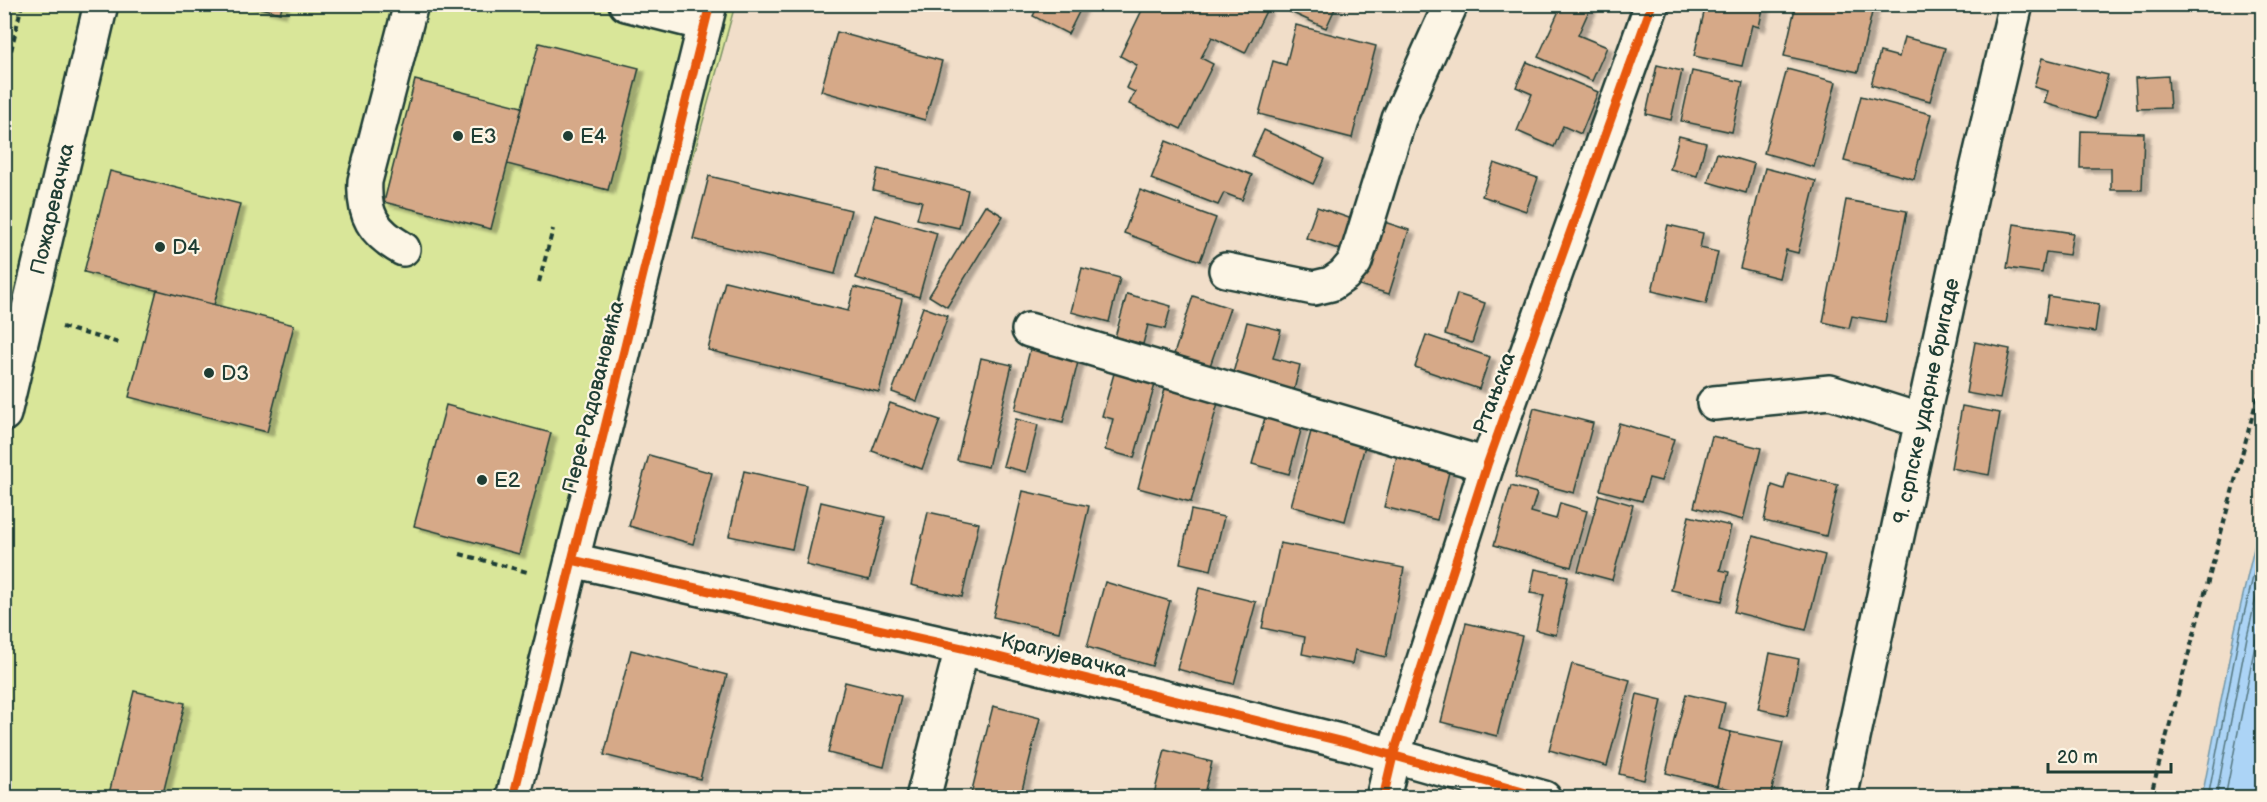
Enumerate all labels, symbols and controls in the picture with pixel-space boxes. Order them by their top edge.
place label: E3 [470,124,497,149]
place label: E4 [580,124,607,149]
marker: E3 [451,129,465,143]
marker: E4 [561,129,575,143]
street label: Пожаревачка [25,140,80,277]
place label: D4 [172,235,200,260]
marker: D4 [153,240,167,254]
street label: 9. српске ударне бригаде [1888,276,1965,526]
street label: Пере Радовановића [557,298,630,496]
street label: Ртањска [1468,348,1521,437]
place label: D3 [221,361,249,386]
marker: D3 [202,366,216,380]
place label: E2 [494,468,521,493]
marker: E2 [475,473,489,487]
street label: Крагујевачка [998,628,1130,683]
scale bar [2048,736,2171,774]
text: 20 m [2057,747,2098,768]

